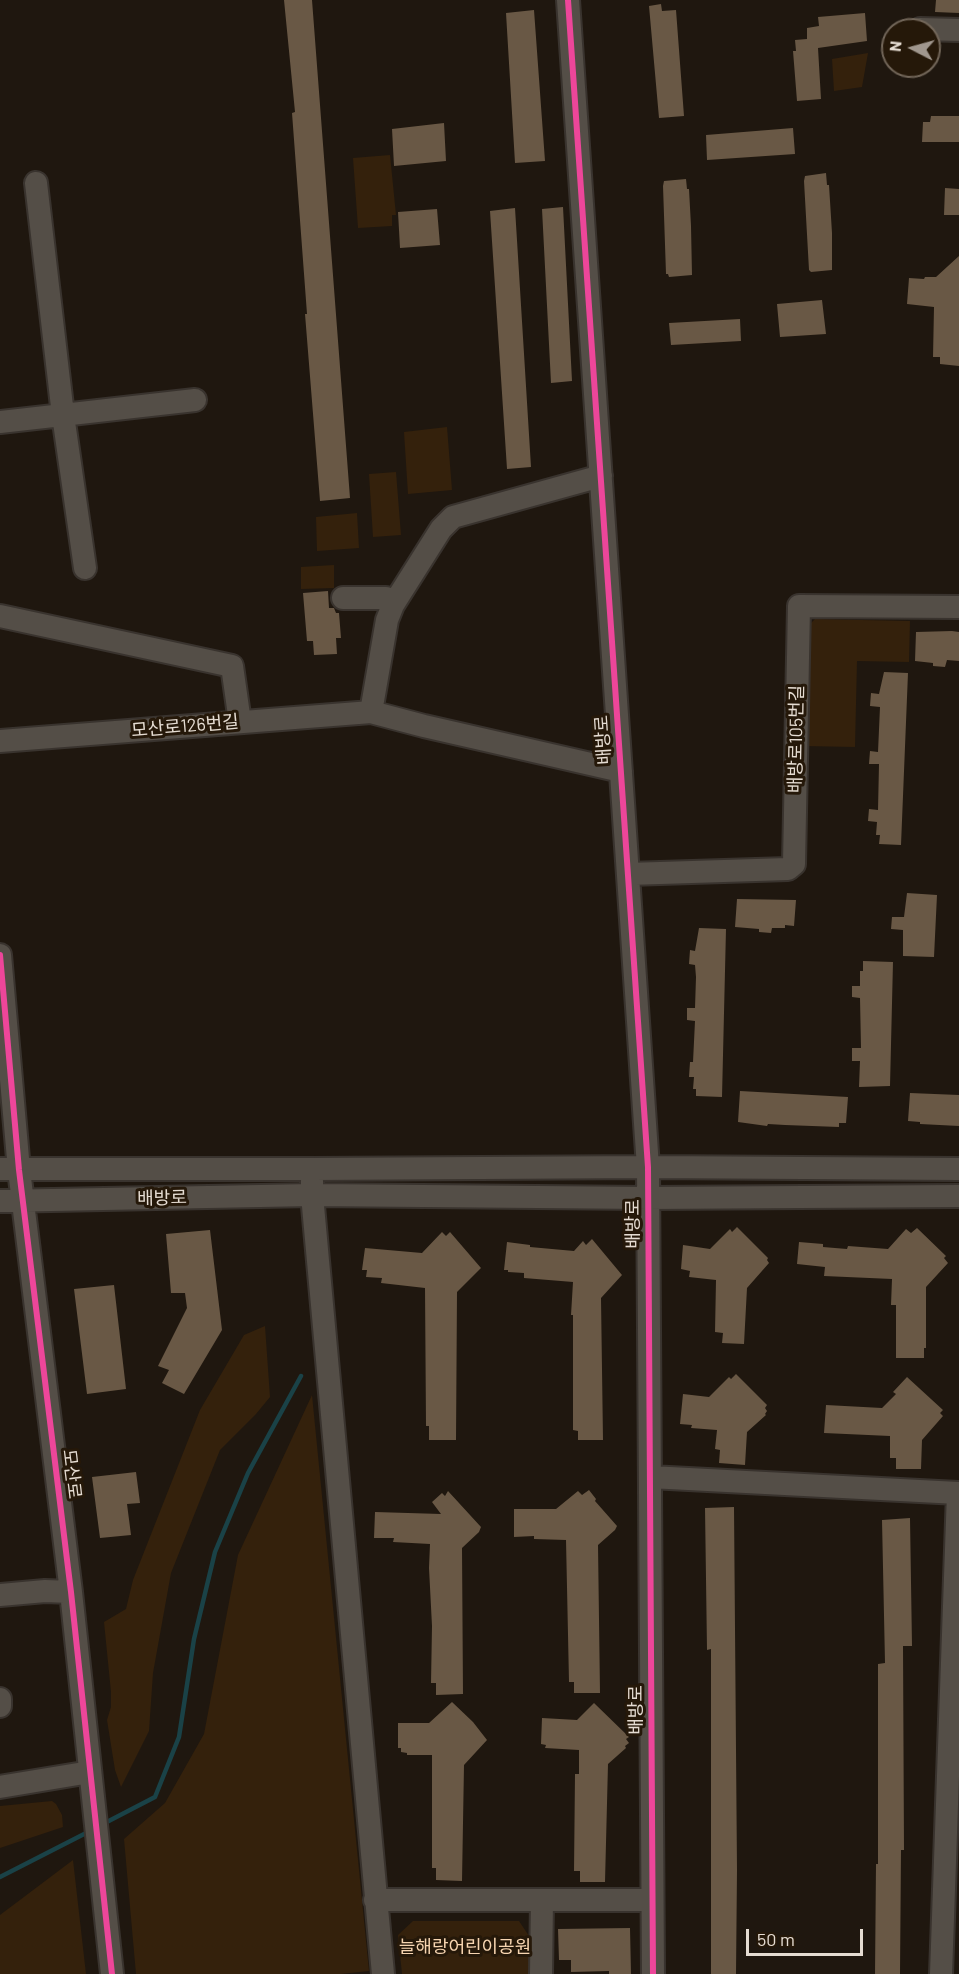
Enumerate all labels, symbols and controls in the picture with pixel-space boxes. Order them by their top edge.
north arrow [881,18,941,78]
text: N [885,40,905,53]
street label: 배방로105번길 [784,685,808,793]
street label: 모산로126번길 [130,711,240,741]
street label: 배방로 [590,714,616,766]
street label: 배방로 [137,1187,187,1209]
street label: 배방로 [622,1199,644,1249]
street label: 모산로 [58,1448,86,1500]
street label: 배방로 [625,1685,647,1735]
scale bar [749,1917,866,1955]
text: 50 m [757,1928,795,1950]
park label: 늘해랑어린이공원 [399,1936,531,1958]

